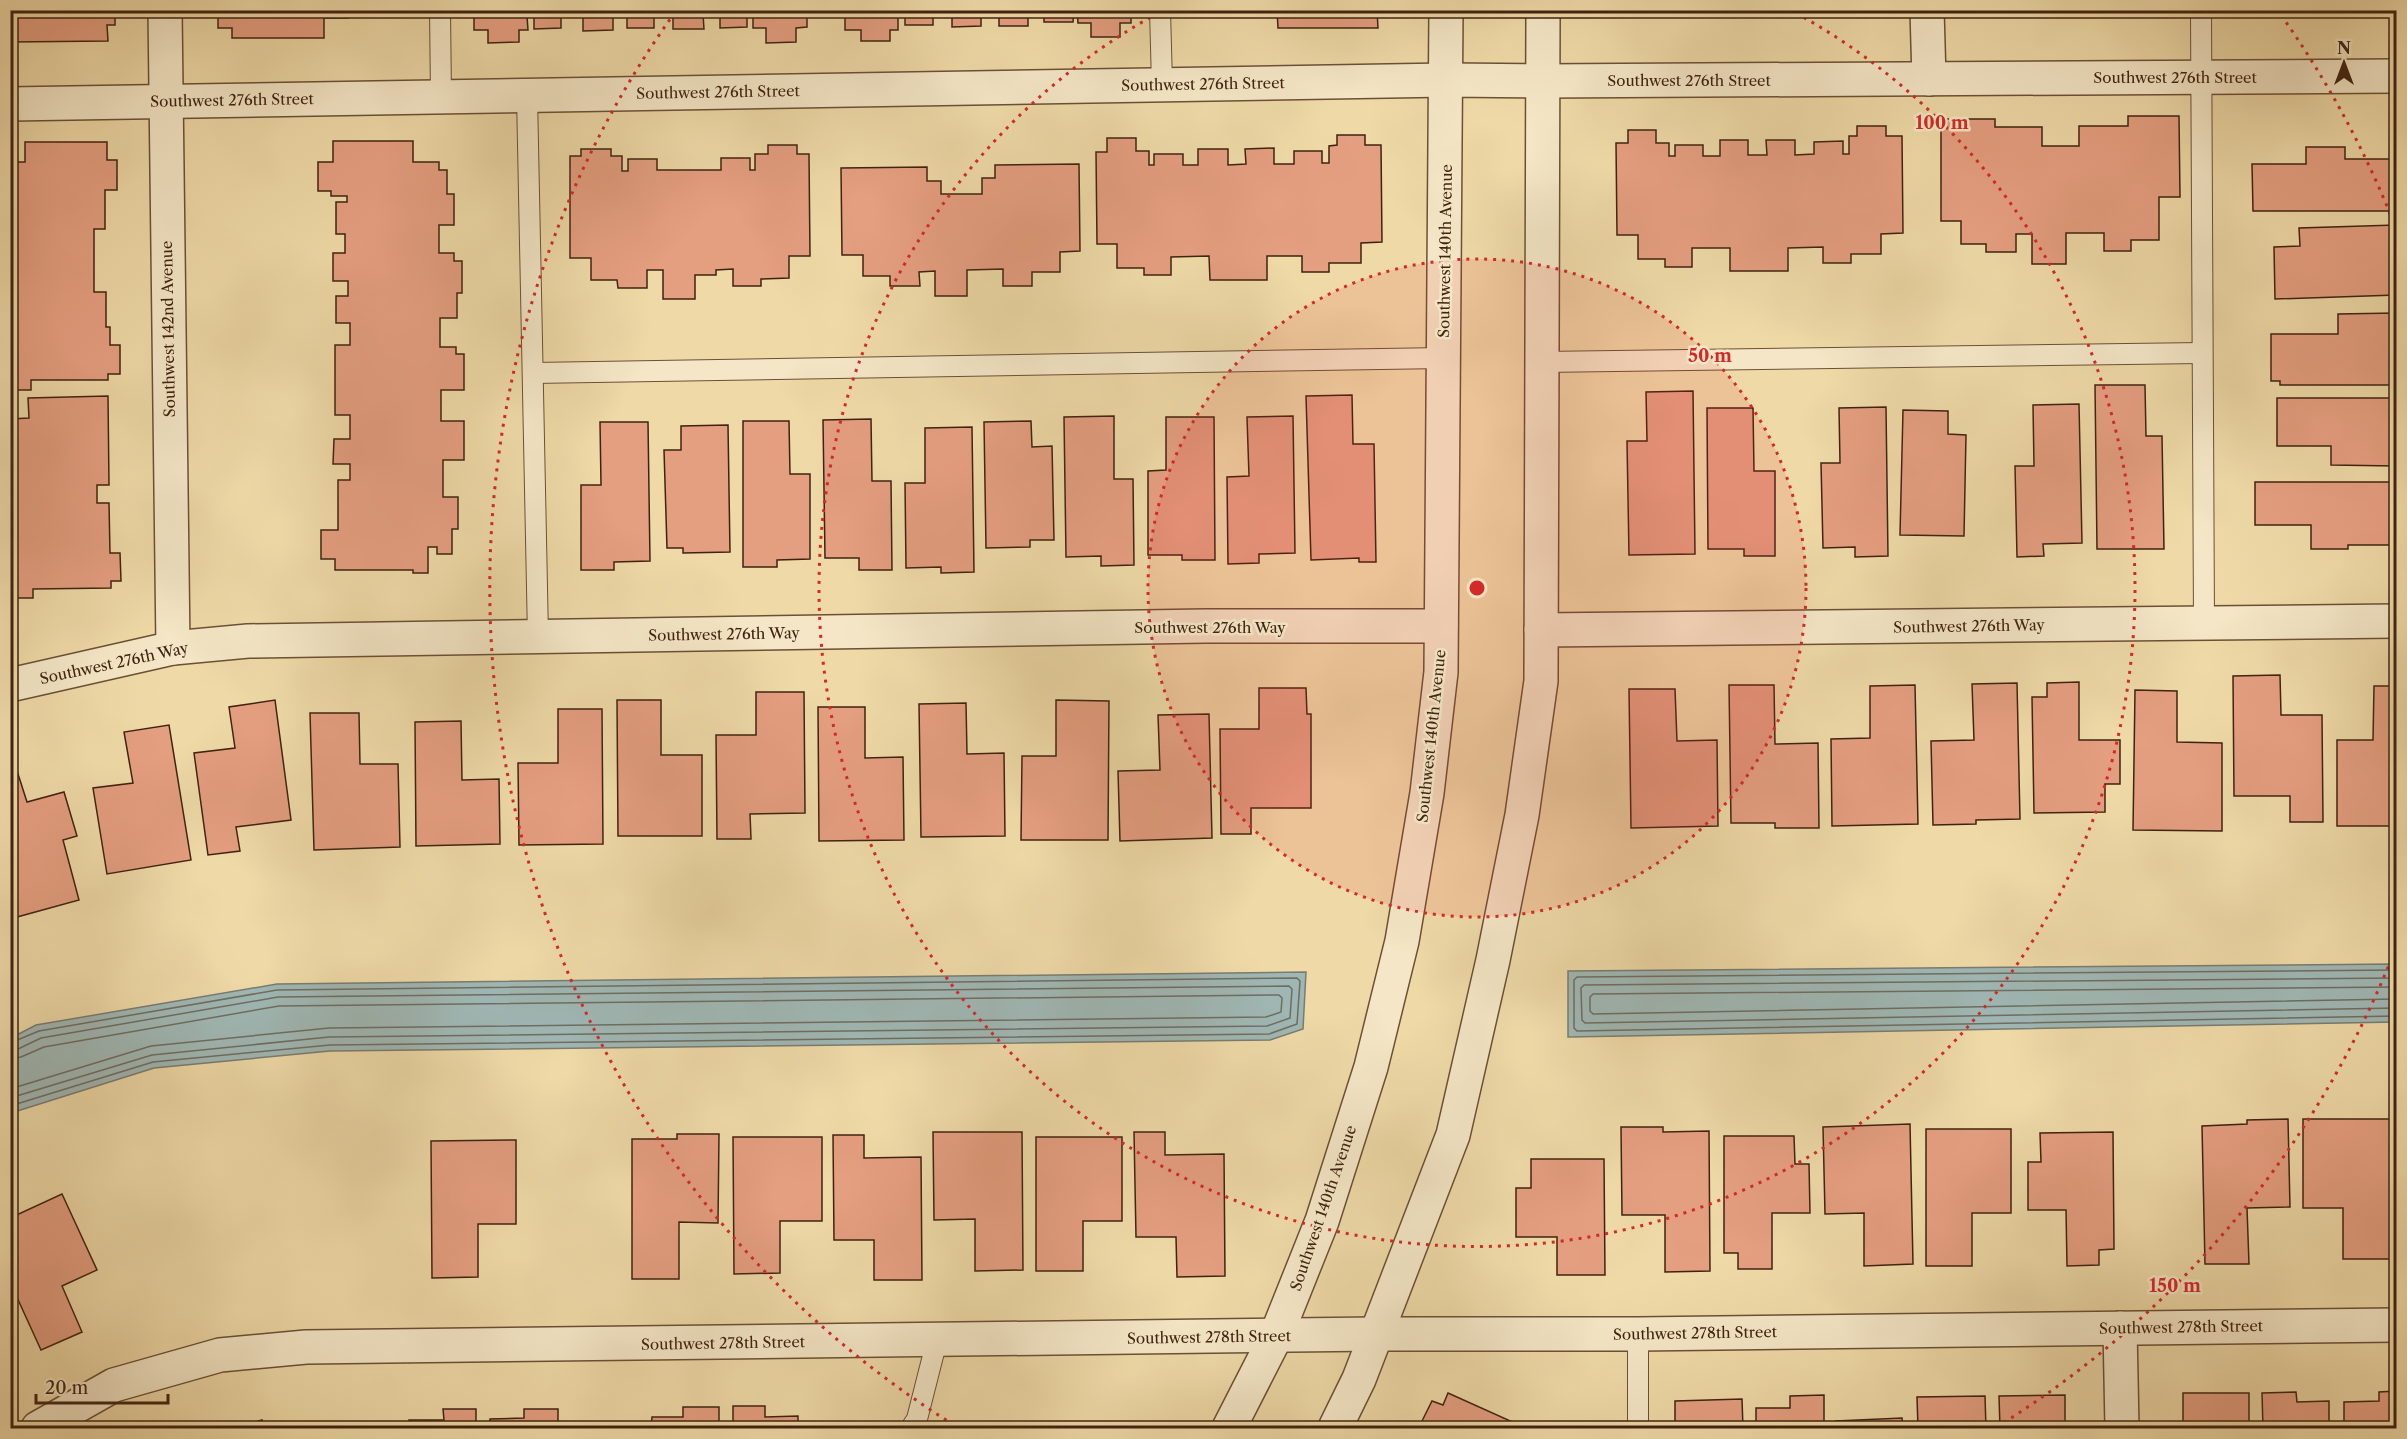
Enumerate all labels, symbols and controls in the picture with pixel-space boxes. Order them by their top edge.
north arrow [2314,33,2374,93]
text: N [2337,38,2351,58]
street label: Southwest 276th Street [2093,68,2257,87]
street label: Southwest 276th Street [1607,71,1771,90]
street label: Southwest 276th Street [1121,73,1286,95]
street label: Southwest 276th Street [636,81,801,103]
street label: Southwest 276th Street [150,89,315,111]
text: 100 m [1915,112,1969,134]
street label: Southwest 140th Avenue [1434,164,1456,338]
street label: Southwest 142nd Avenue [157,240,179,418]
text: 50 m [1688,345,1732,367]
centre of rings [1467,578,1487,598]
street label: Southwest 276th Way [1893,615,2046,637]
street label: Southwest 276th Way [1134,618,1286,637]
street label: Southwest 276th Way [648,623,801,645]
street label: Southwest 276th Way [38,638,191,688]
street label: Southwest 140th Avenue [1412,649,1450,823]
street label: Southwest 140th Avenue [1286,1123,1360,1293]
text: 150 m [2149,1275,2201,1297]
street label: Southwest 278th Street [2099,1316,2264,1338]
street label: Southwest 278th Street [1613,1322,1778,1344]
street label: Southwest 278th Street [1127,1326,1292,1348]
street label: Southwest 278th Street [641,1332,806,1354]
scale bar [36,1367,168,1405]
text: 20 m [45,1377,89,1399]

